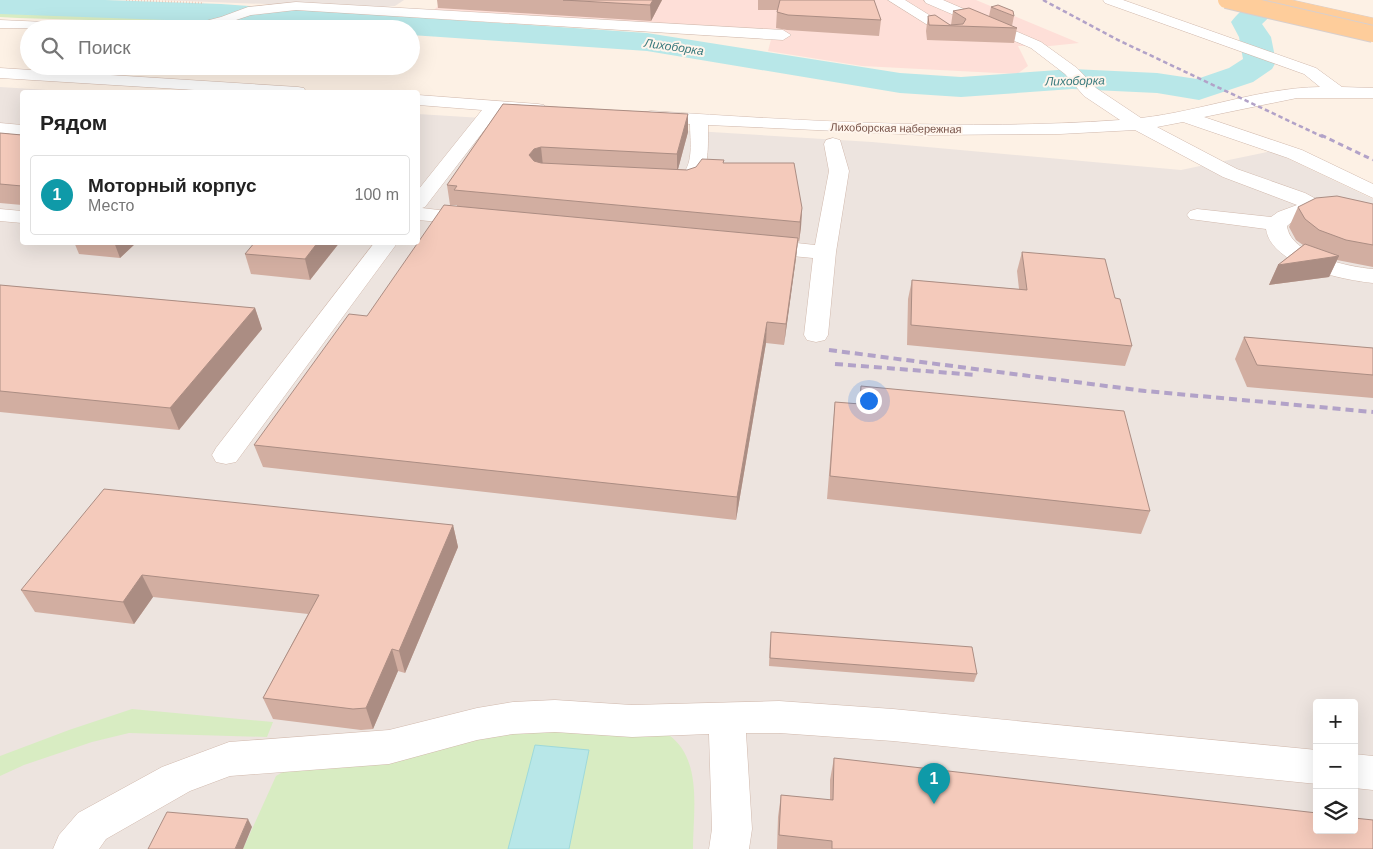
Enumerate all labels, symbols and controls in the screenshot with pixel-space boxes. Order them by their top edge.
search box [20,20,420,75]
icon: search [38,34,66,62]
water label: Лихоборка [642,36,705,58]
text: Поиск [78,37,131,58]
water label: Лихоборка [1044,73,1105,89]
text: Рядом [40,111,107,134]
street label: Лихоборская набережная [830,121,962,135]
text: Моторный корпус [88,175,257,196]
text: 1 [53,186,61,203]
text: 100 m [355,186,399,203]
text: Место [88,197,134,214]
your location [856,388,882,414]
map controls [1313,699,1358,834]
button: + [1313,699,1358,744]
button: − [1313,744,1358,789]
pin: 1 [918,763,950,804]
button: layers [1313,789,1358,834]

